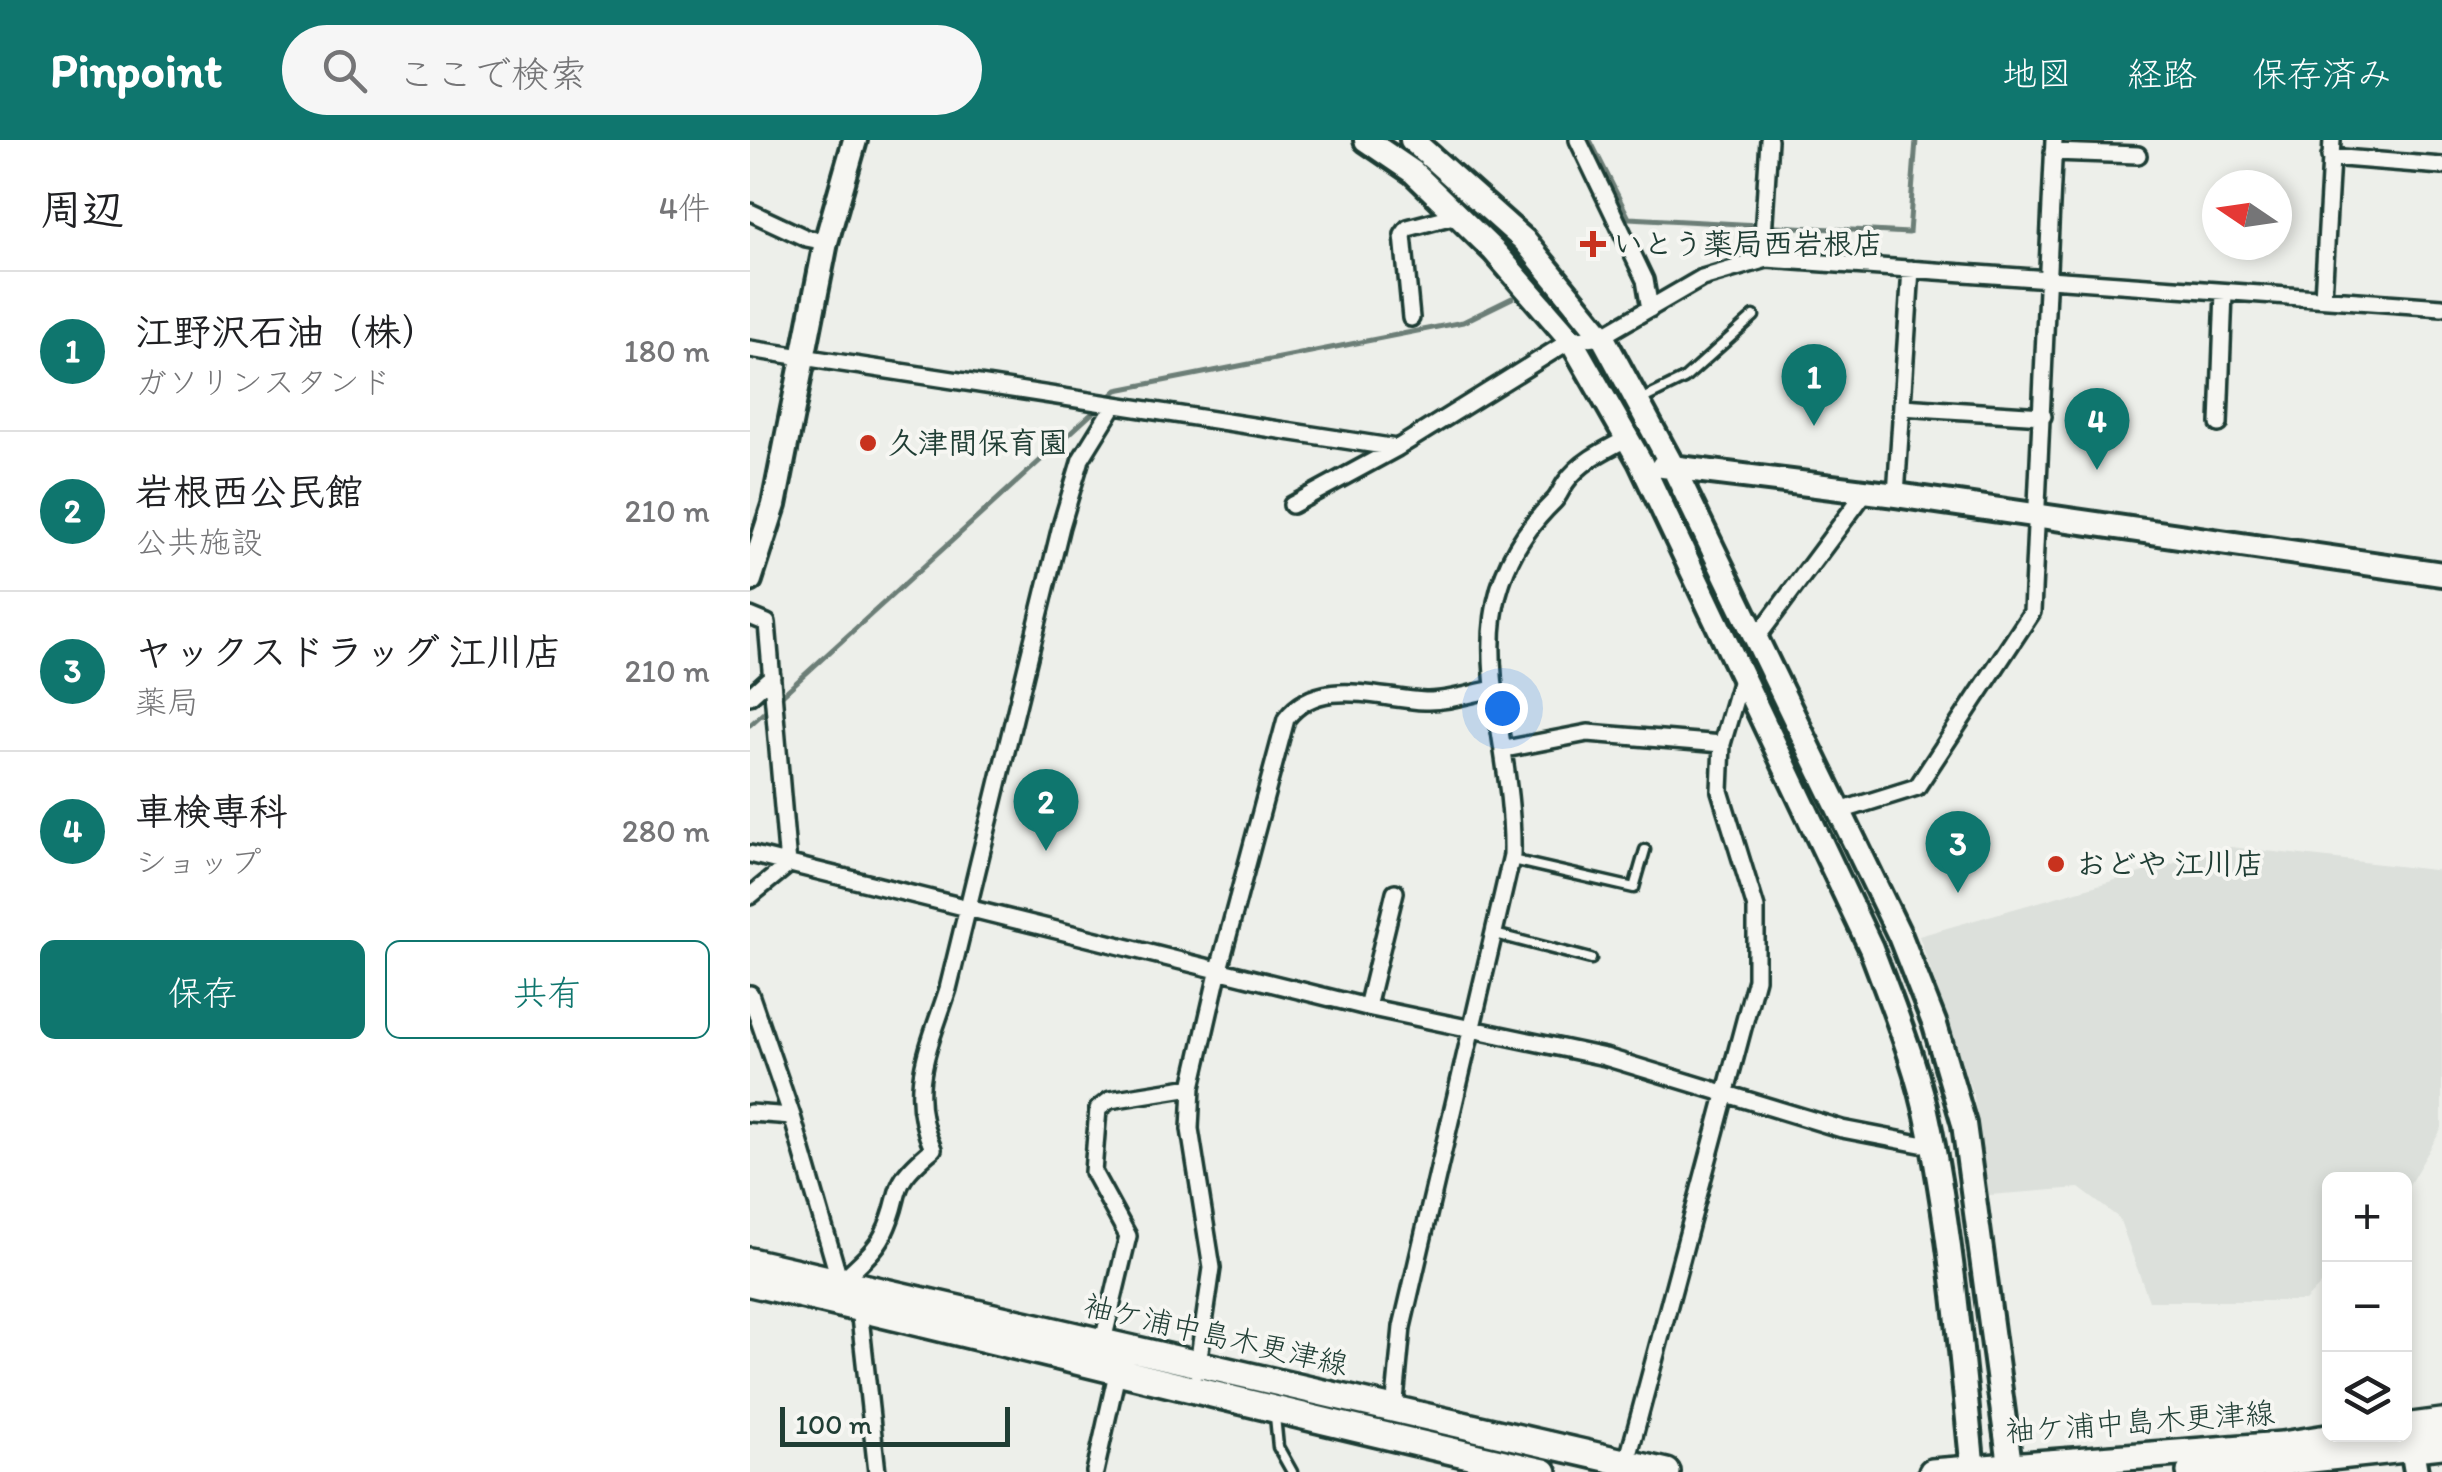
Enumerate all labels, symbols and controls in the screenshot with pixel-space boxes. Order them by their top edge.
search box [282,25,982,115]
text: Pinpoint [50,41,222,99]
icon: search [317,43,372,98]
text: ここで検索 [397,51,587,97]
text: 地図 [2002,53,2072,95]
text: 経路 [2127,53,2197,95]
text: 保存済み [2252,53,2392,95]
north arrow [2202,170,2292,260]
text: 周辺 [40,184,124,235]
text: 4件 [659,189,710,227]
place label: いとう薬局西岩根店 [1613,225,1883,262]
marker: いとう薬局西岩根店 [1582,233,1604,255]
text: 江野沢石油（株） [135,309,439,355]
text: 1 [65,332,80,370]
text: 180 m [624,332,710,370]
pin: 1 [1782,344,1846,426]
text: ガソリンスタンド [135,363,392,401]
pin: 4 [2064,388,2130,470]
place label: 久津間保育園 [888,424,1068,461]
marker: 久津間保育園 [857,432,879,454]
text: 岩根西公民館 [135,469,363,515]
text: 2 [64,492,81,530]
text: 210 m [624,492,710,530]
text: 公共施設 [135,523,263,561]
text: ヤックスドラッグ 江川店 [135,629,562,675]
text: 3 [64,652,81,690]
text: 210 m [624,652,710,690]
text: 薬局 [135,683,199,721]
your location [1477,683,1528,734]
pin: 2 [1014,768,1078,851]
text: 車検専科 [135,789,287,835]
pin: 3 [1926,810,1990,893]
text: 4 [63,812,82,850]
text: 280 m [622,812,710,850]
text: ショップ [135,843,262,881]
place label: おどや 江川店 [2076,845,2264,882]
marker: おどや 江川店 [2045,853,2067,875]
button: 保存 [40,940,365,1039]
button: 共有 [385,940,710,1039]
map controls [2322,1172,2412,1442]
button: + [2322,1172,2412,1262]
button: − [2322,1262,2412,1352]
street label: 袖ケ浦中島木更津線 [1080,1286,1352,1383]
button: layers [2322,1352,2412,1442]
street label: 袖ケ浦中島木更津線 [2004,1394,2276,1449]
scale bar [780,1402,1010,1446]
text: 100 m [795,1407,872,1441]

